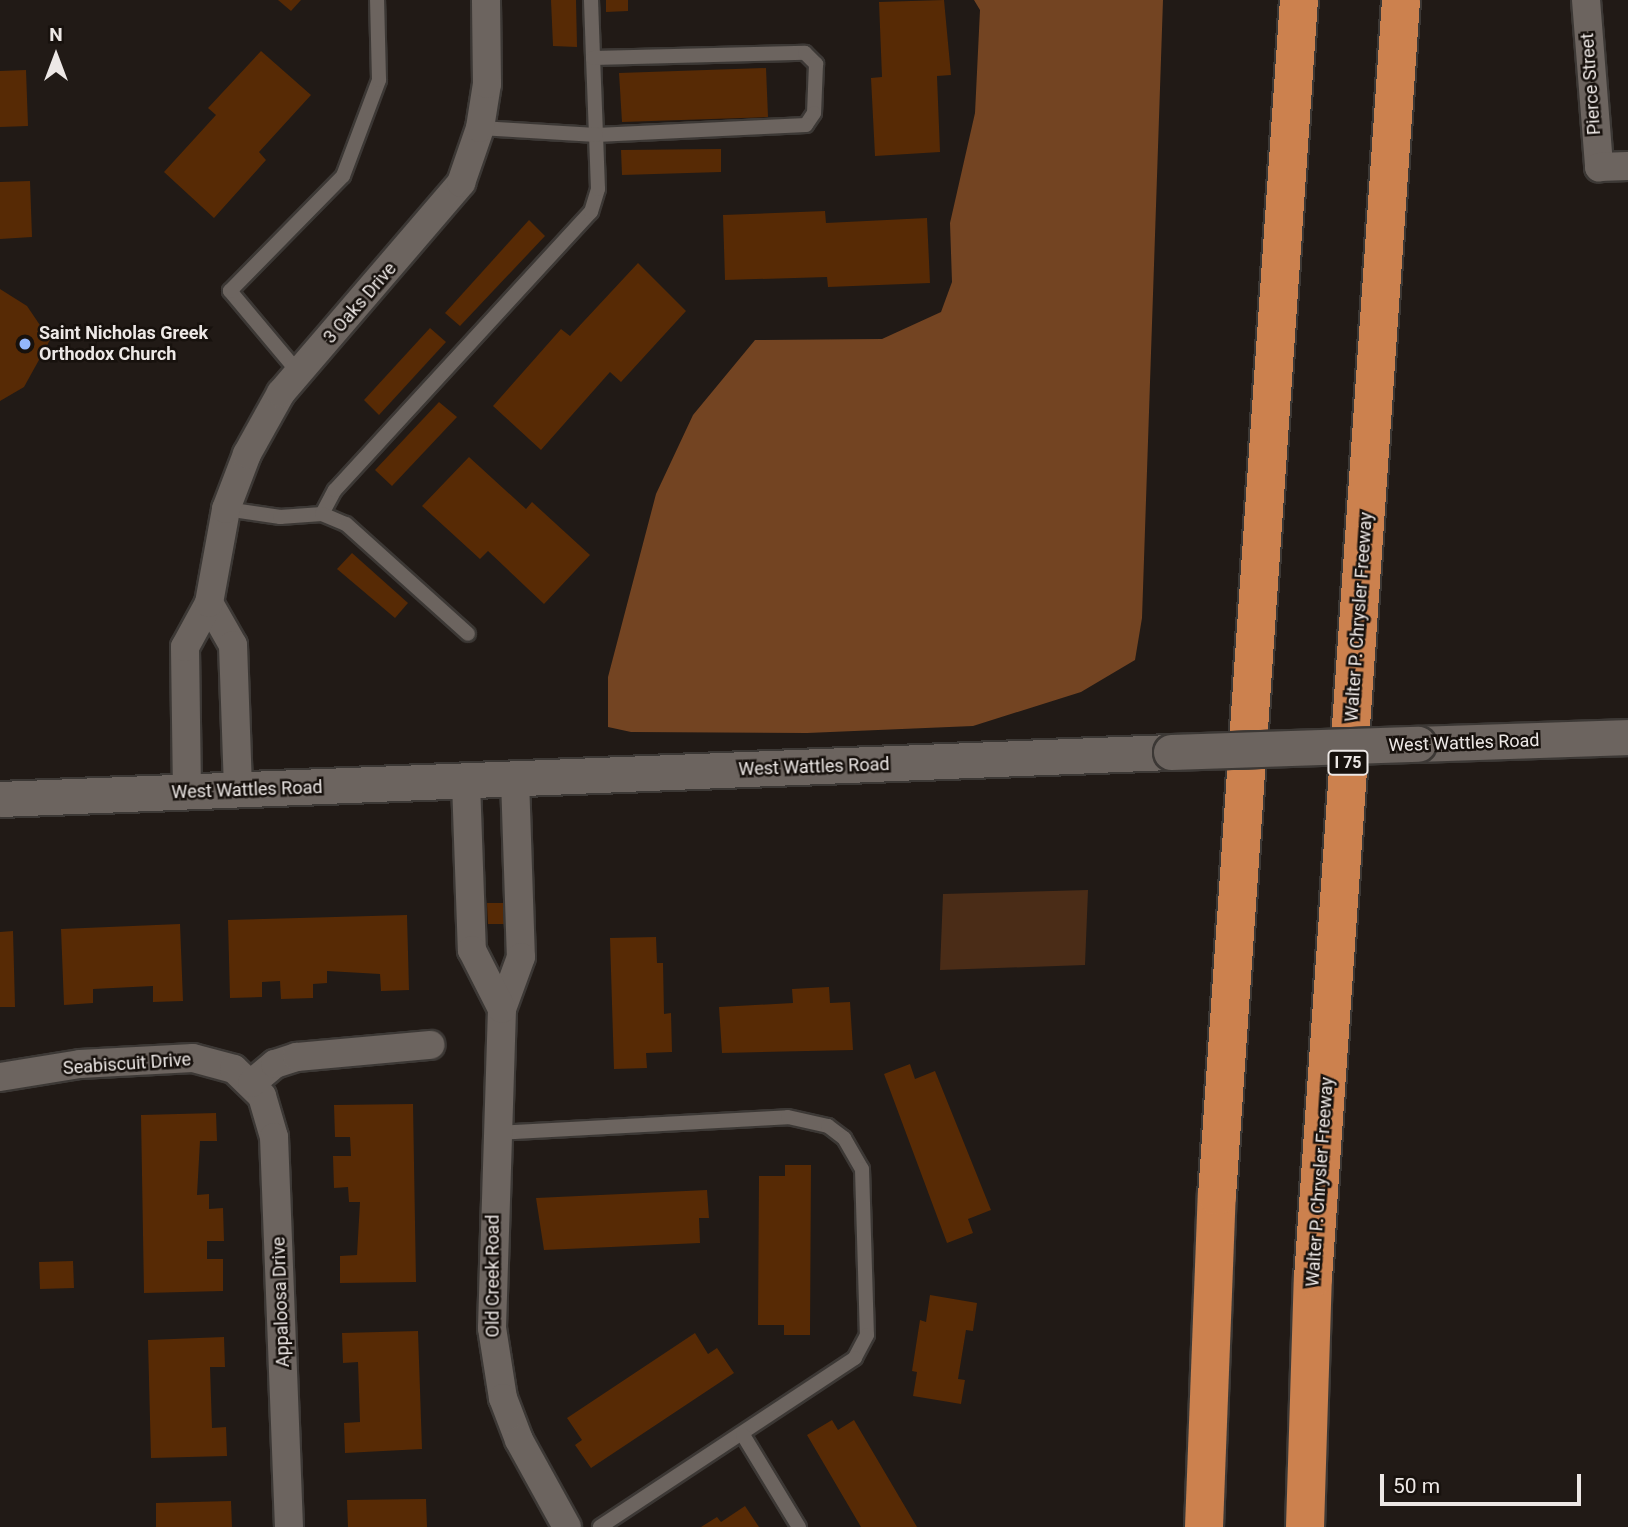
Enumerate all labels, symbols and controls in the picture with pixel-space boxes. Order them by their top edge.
north arrow [21,21,91,91]
text: N [49,23,63,46]
street label: Pierce Street [1577,32,1605,136]
street label: 3 Oaks Drive [319,258,401,348]
place label: Saint Nicholas Greek Orthodox Church [39,323,208,366]
marker: Saint Nicholas Greek Orthodox Church [17,336,33,352]
street label: Walter P. Chrysler Freeway [1341,511,1377,723]
street label: West Wattles Road [1388,730,1540,756]
road number: I 75 [1327,750,1369,776]
street label: West Wattles Road [738,754,890,780]
street label: West Wattles Road [171,777,323,803]
street label: Seabiscuit Drive [62,1049,192,1079]
street label: Walter P. Chrysler Freeway [1302,1076,1338,1288]
street label: Old Creek Road [482,1214,504,1338]
street label: Appaloosa Drive [268,1236,294,1368]
scale bar [1383,1460,1584,1504]
text: 50 m [1393,1474,1440,1498]

